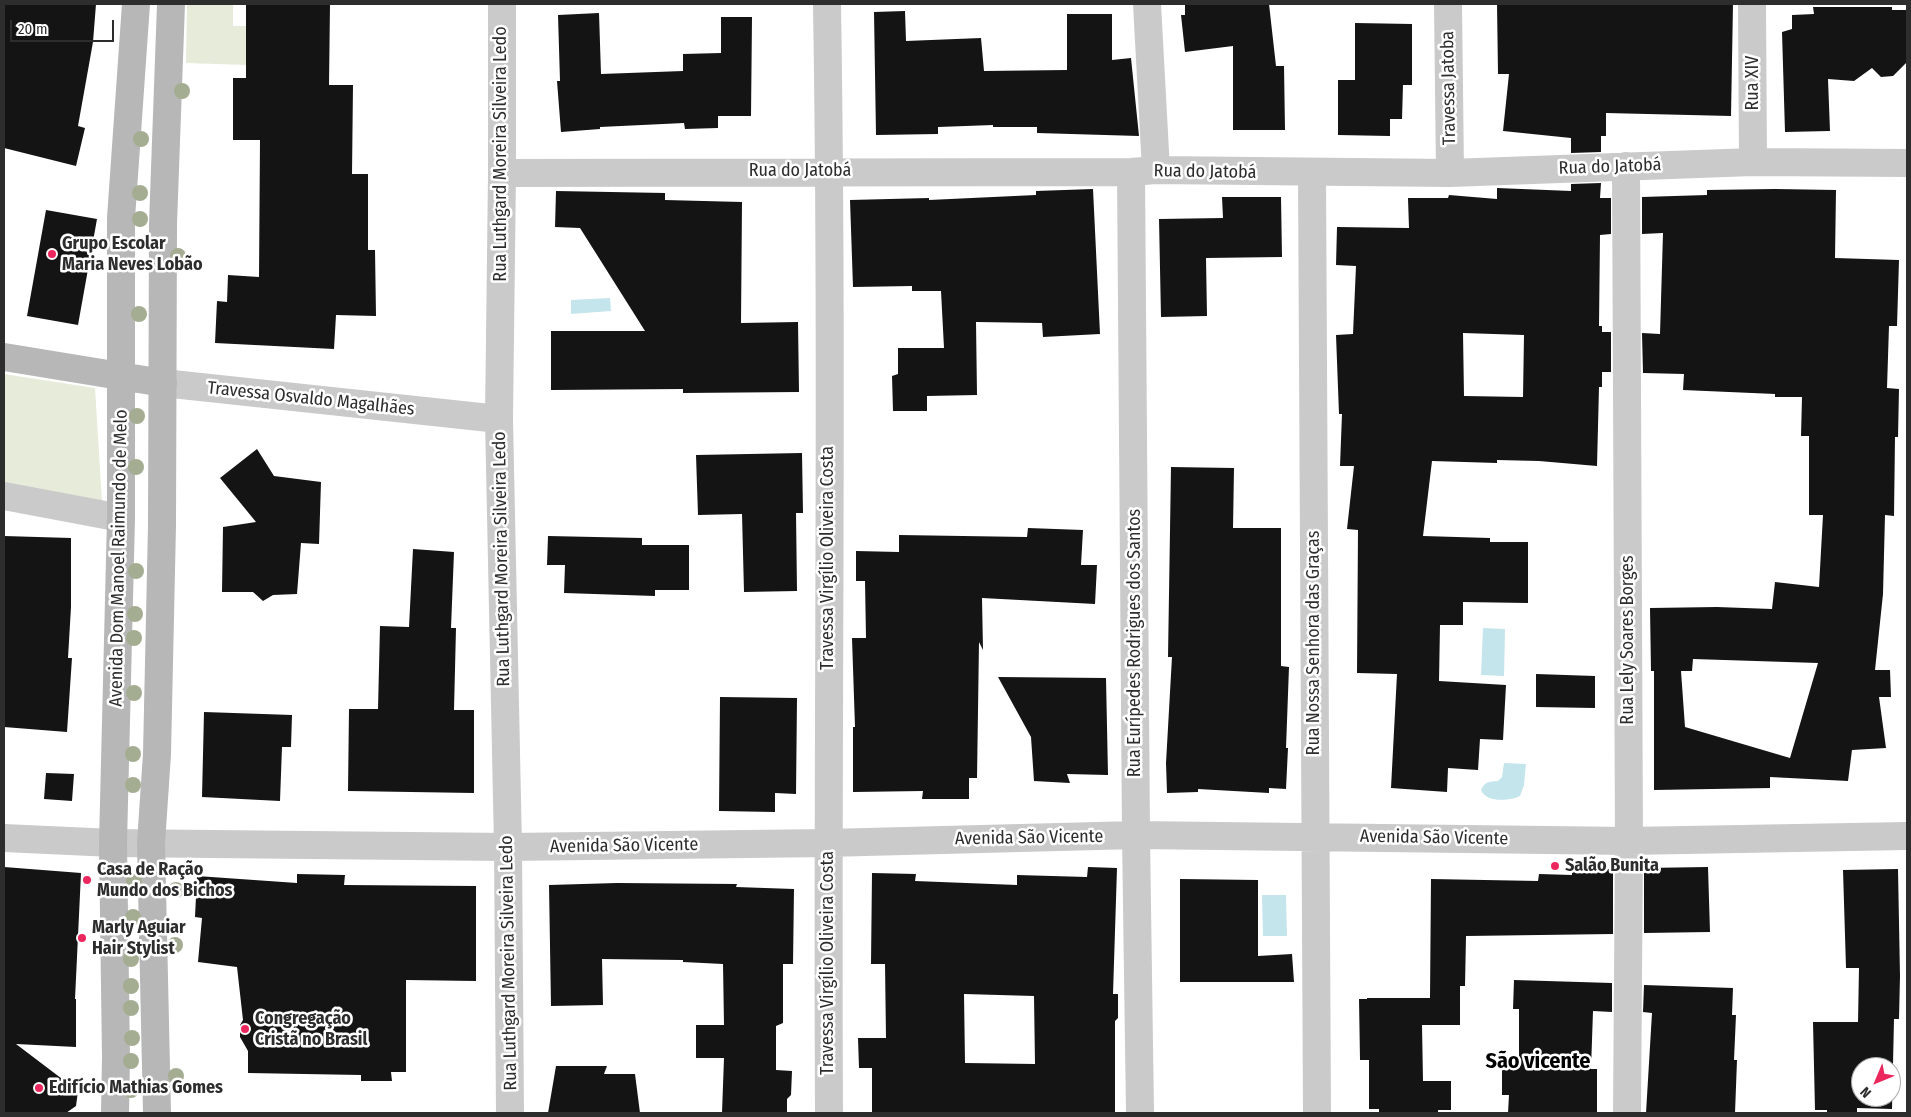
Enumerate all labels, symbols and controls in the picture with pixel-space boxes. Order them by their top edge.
scale bar [12,10,116,42]
text: 20 m [18,20,48,38]
street label: Rua Luthgard Moreira Silveira Ledo [490,26,512,282]
street label: Travessa Jatoba [1437,31,1461,145]
street label: Rua XIV [1742,56,1764,110]
street label: Rua do Jatobá [1558,154,1662,180]
street label: Rua do Jatobá [749,160,851,182]
street label: Rua do Jatobá [1153,160,1257,184]
place label: Grupo Escolar Maria Neves Lobão [62,233,202,276]
marker: Grupo Escolar Maria Neves Lobão [46,248,58,260]
street label: Travessa Osvaldo Magalhães [206,377,416,421]
street label: Avenida Dom Manoel Raimundo de Melo [106,409,132,707]
street label: Rua Luthgard Moreira Silveira Ledo [489,431,515,687]
street label: Travessa Virgílio Oliveira Costa [817,446,839,670]
street label: Rua Eurípedes Rodrigues dos Santos [1124,509,1146,777]
street label: Rua Nossa Senhora das Graças [1303,531,1325,755]
street label: Rua Lely Soares Borges [1617,555,1639,725]
street label: Avenida São Vicente [955,826,1103,850]
street label: Avenida São Vicente [1360,826,1508,850]
street label: Avenida São Vicente [550,834,698,858]
street label: Rua Luthgard Moreira Silveira Ledo [496,835,522,1091]
street label: Travessa Virgílio Oliveira Costa [817,851,839,1075]
place label: Salão Bunita [1565,855,1659,877]
place label: Casa de Ração Mundo dos Bichos [97,859,232,902]
marker: Salão Bunita [1549,860,1561,872]
marker: Casa de Ração Mundo dos Bichos [81,874,93,886]
place label: Marly Aguiar Hair Stylist [92,917,186,960]
marker: Marly Aguiar Hair Stylist [76,932,88,944]
place label: Congregação Cristã no Brasil [255,1008,367,1050]
marker: Congregação Cristã no Brasil [239,1023,251,1035]
district label: São vicente [1485,1049,1591,1075]
north arrow [1851,1057,1901,1107]
place label: Edifício Mathias Gomes [49,1077,223,1099]
marker: Edifício Mathias Gomes [33,1082,45,1094]
text: N [1857,1083,1875,1101]

